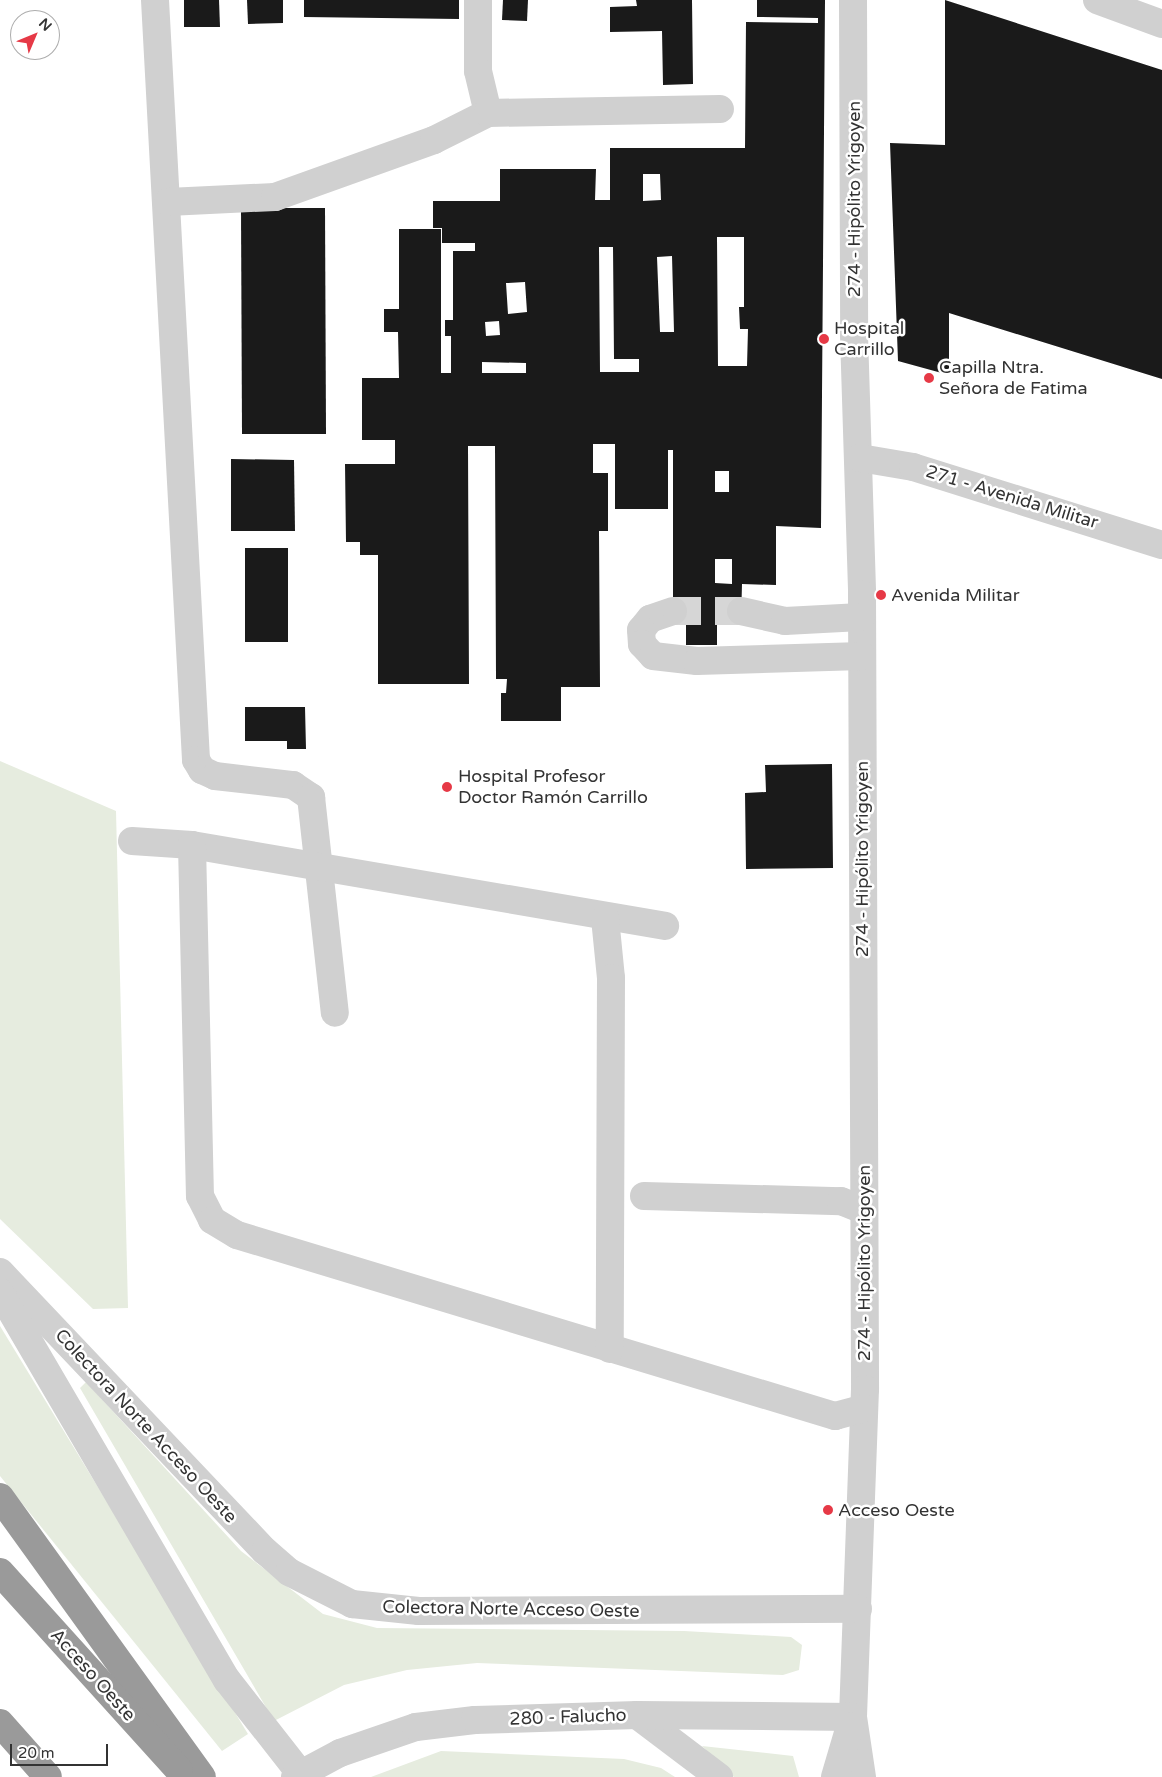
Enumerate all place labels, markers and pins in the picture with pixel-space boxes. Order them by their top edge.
place label: Hospital Carrillo [834,318,904,360]
marker: Hospital Carrillo [818,333,830,345]
place label: Capilla Ntra. Señora de Fatima [939,357,1088,399]
marker: Capilla Ntra. Señora de Fatima [923,372,935,384]
place label: Avenida Militar [891,584,1020,606]
marker: Avenida Militar [875,589,887,601]
place label: Hospital Profesor Doctor Ramón Carrillo [458,766,648,809]
marker: Hospital Profesor Doctor Ramón Carrillo [440,780,454,794]
place label: Acceso Oeste [838,1499,955,1521]
marker: Acceso Oeste [822,1504,834,1516]

